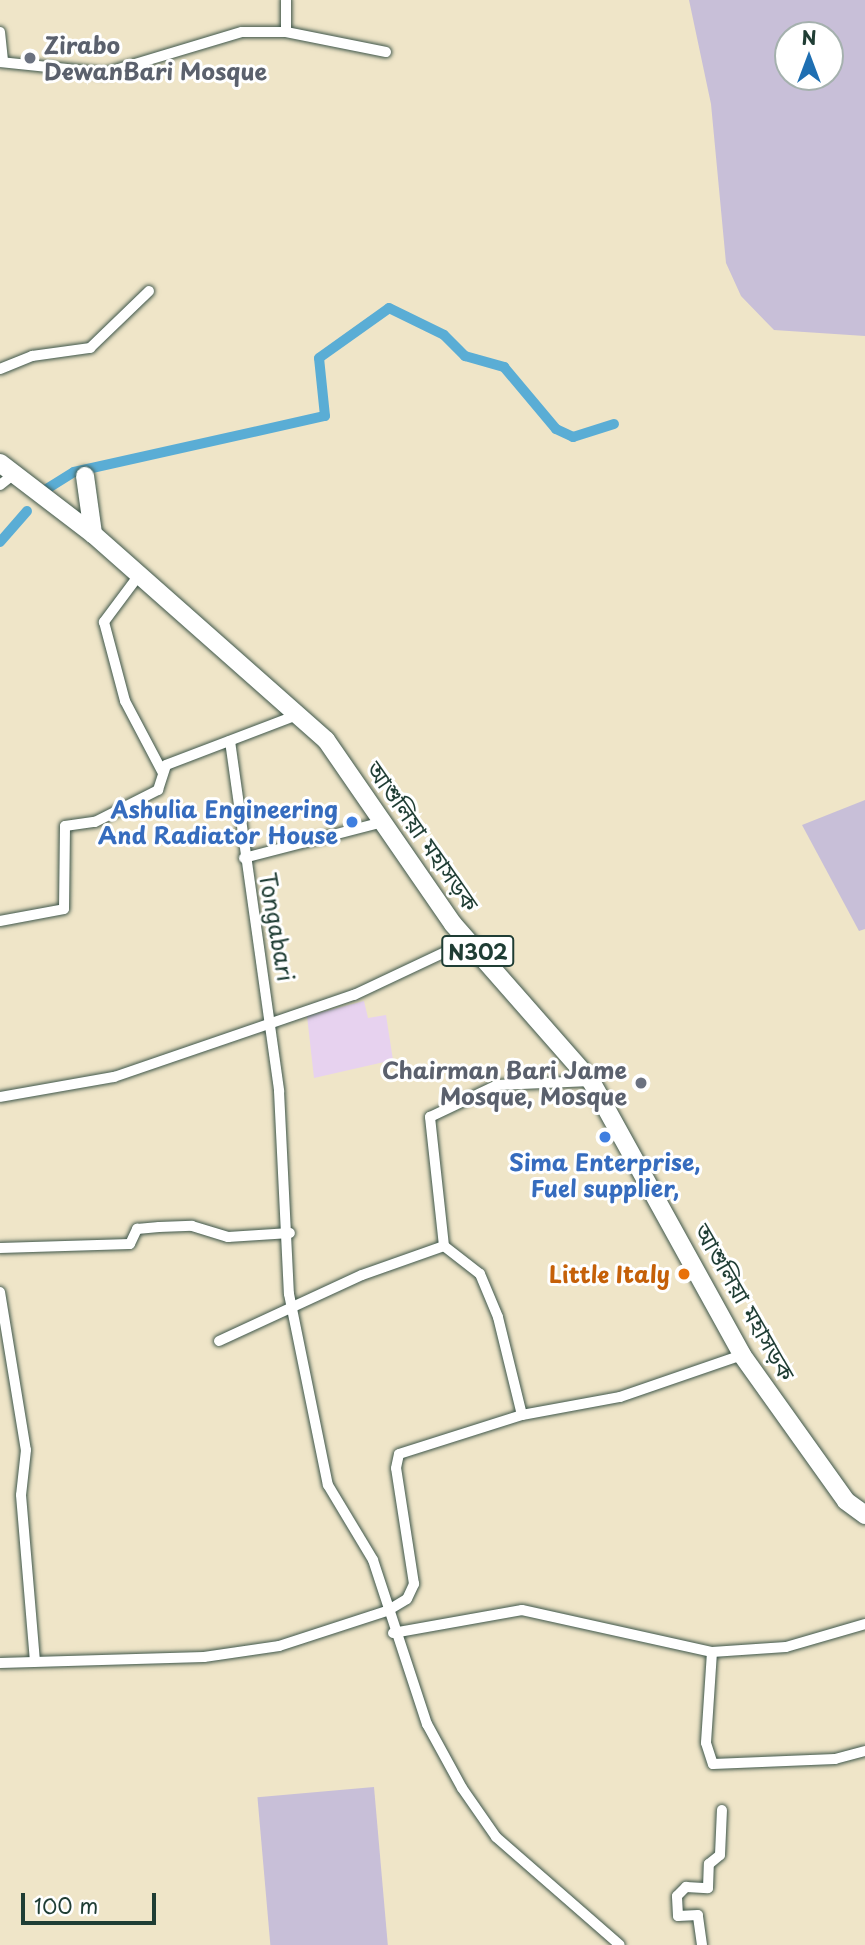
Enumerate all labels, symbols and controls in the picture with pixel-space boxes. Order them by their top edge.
north arrow [774,21,844,91]
text: N [801,23,817,51]
place label: Zirabo DewanBari Mosque [44,31,267,85]
marker: Zirabo DewanBari Mosque [22,50,38,66]
street label: আশুলিয়া মহাসড়ক [361,756,485,916]
place label: Ashulia Engineering And Radiator House [103,795,338,849]
marker: Ashulia Engineering And Radiator House [344,814,360,830]
street label: Tongabari [254,870,300,984]
road number: N302 [441,934,515,968]
place label: Chairman Bari Jame Mosque, Mosque [383,1056,627,1110]
marker: Chairman Bari Jame Mosque, Mosque [633,1075,649,1091]
marker: Sima Enterprise, Fuel supplier, [597,1129,613,1145]
place label: Sima Enterprise, Fuel supplier, [509,1148,701,1202]
street label: আশুলিয়া মহাসড়ক [689,1219,801,1385]
place label: Little Italy [547,1260,670,1288]
marker: Little Italy [676,1266,692,1282]
scale bar [24,1878,159,1922]
text: 100 m [34,1889,98,1921]

